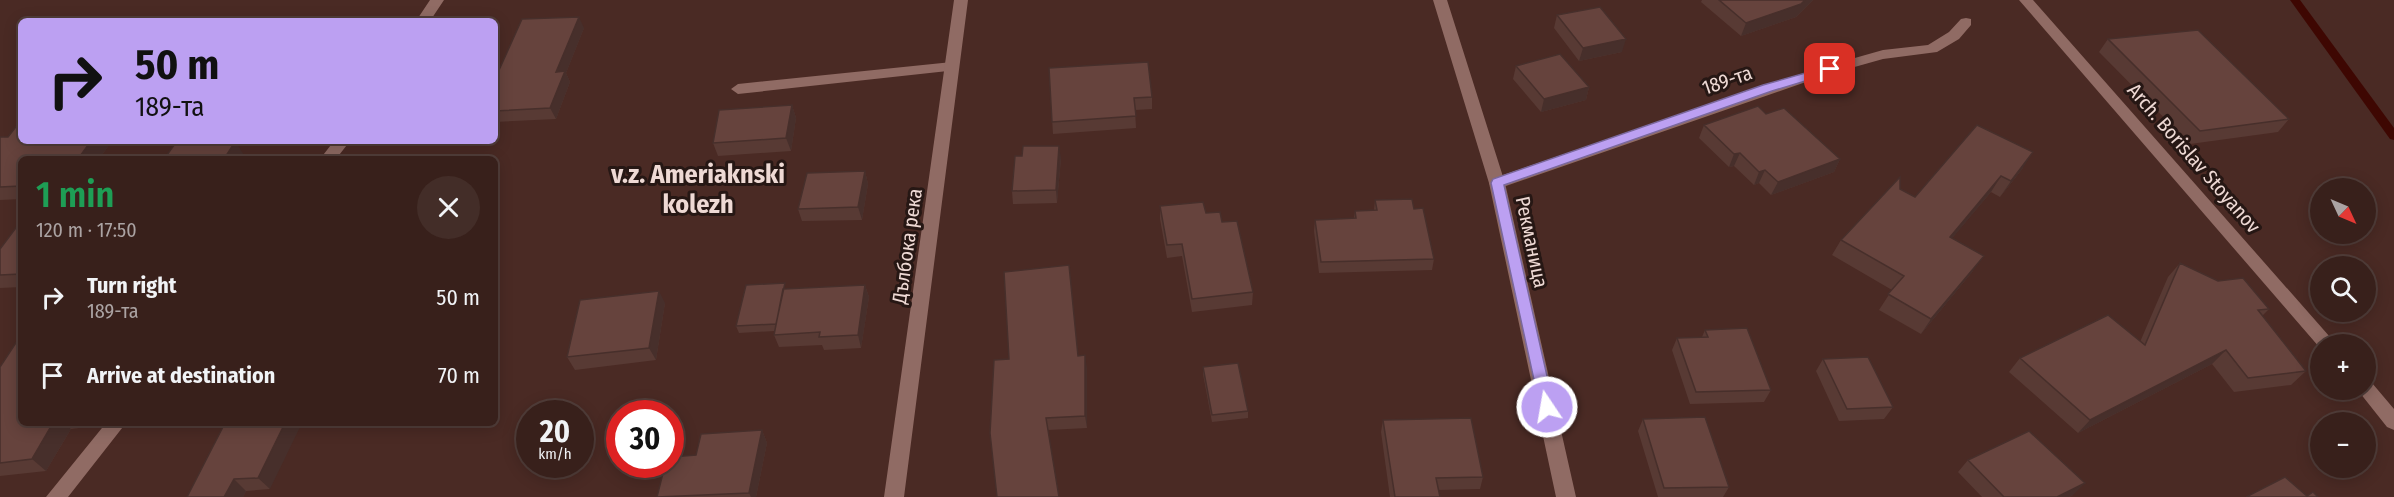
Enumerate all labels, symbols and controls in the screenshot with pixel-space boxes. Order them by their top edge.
text: 50 m [135,40,219,90]
icon: right [36,42,114,120]
pin [1804,43,1855,94]
icon: arrive [1813,52,1846,85]
street label: 189-та [1699,60,1755,100]
street label: Аrch. Borislav Stoyanov [2123,78,2266,238]
text: 189-та [135,91,204,123]
district label: v.z. Ameriaknski kolezh [610,159,785,220]
text: 1 min [36,173,114,217]
button: close [417,176,480,239]
north arrow [2310,178,2376,244]
map controls [2310,178,2376,478]
street label: Дълбока река [887,187,927,306]
street label: Рекманица [1511,194,1553,290]
text: 120 m · 17:50 [36,218,137,242]
button: search [2310,256,2376,322]
text: Turn right [87,272,176,299]
icon: right [36,281,69,314]
text: 50 m [436,284,480,311]
text: 189-та [87,299,138,323]
button: + [2310,334,2376,400]
icon: arrive [36,359,69,392]
text: Arrive at destination [87,362,275,389]
text: 70 m [438,362,480,389]
position arrow [1515,375,1579,439]
speed limit sign: 30 [606,400,684,478]
button: − [2310,412,2376,478]
text: 20 [540,414,570,450]
text: km/h [538,445,572,463]

